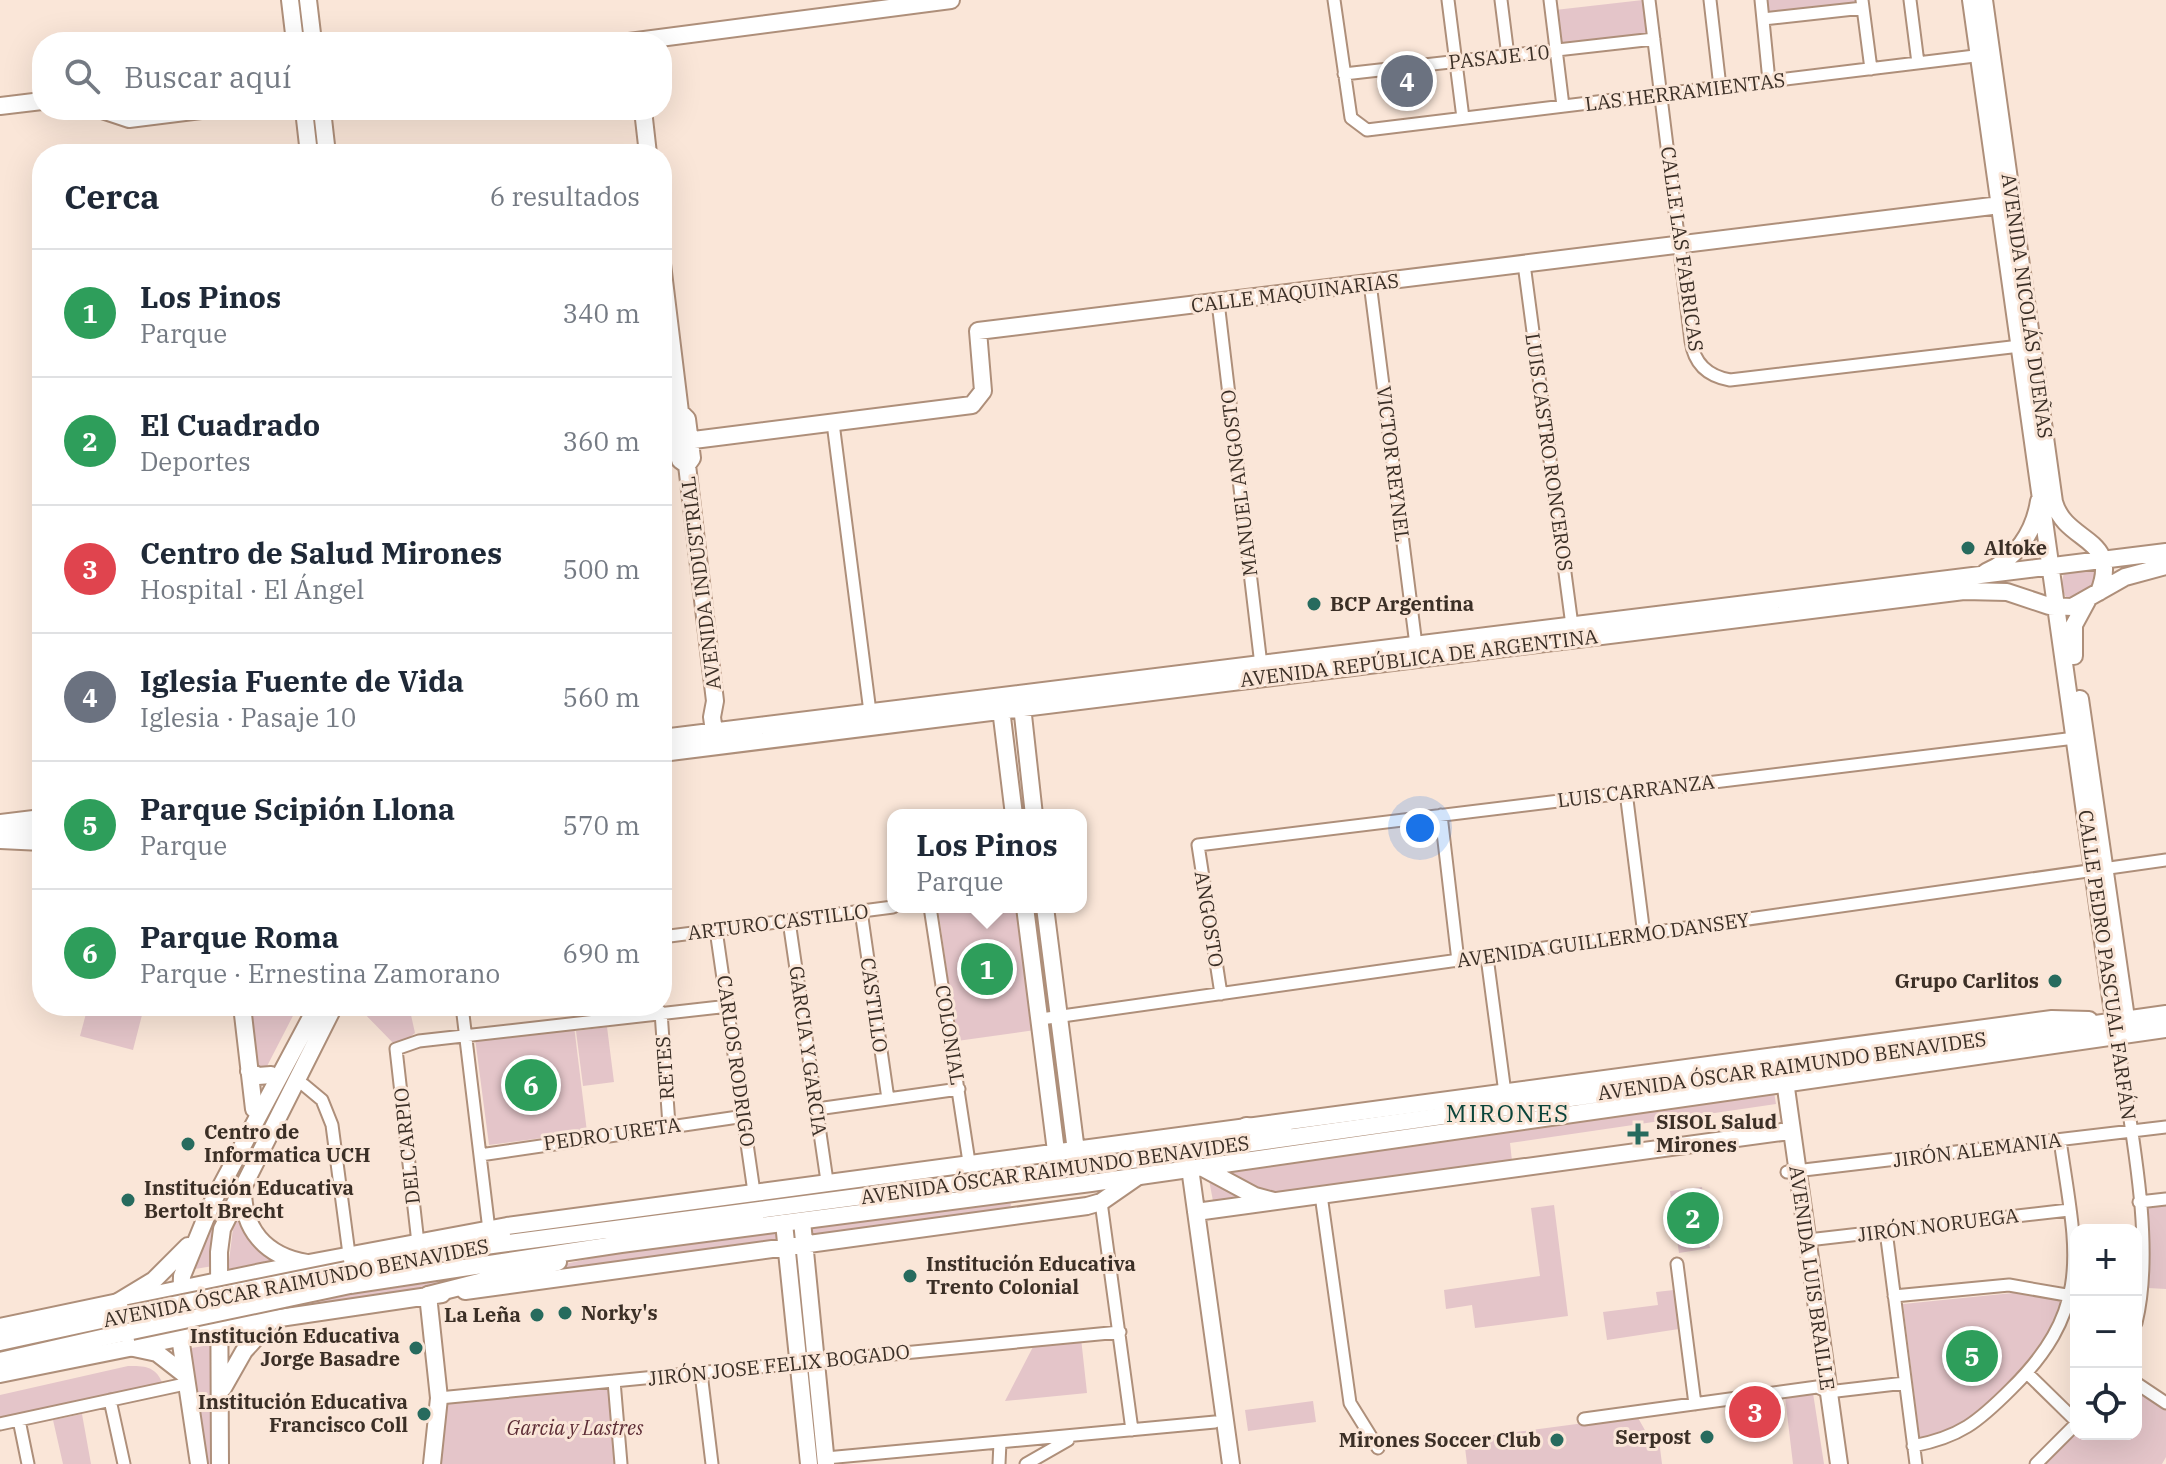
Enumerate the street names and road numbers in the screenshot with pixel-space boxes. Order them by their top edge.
street label: PASAJE 10 [1447,38,1551,75]
street label: LAS HERRAMIENTAS [1583,66,1787,117]
street label: CALLE LAS FABRICAS [1655,145,1710,353]
street label: AVENIDA NICOLÁS DUEÑAS [1996,172,2059,440]
street label: CALLE MAQUINARIAS [1190,266,1400,319]
street label: LUIS CASTRO RONCEROS [1519,331,1580,573]
street label: VICTOR REYNEL [1371,384,1416,544]
street label: MANUEL ANGOSTO [1214,388,1263,578]
street label: AVENIDA INDUSTRIAL [674,475,727,691]
street label: AVENIDA REPÚBLICA DE ARGENTINA [1238,622,1600,693]
street label: LUIS CARRANZA [1556,767,1716,814]
street label: CALLE PEDRO PASCUAL FARFÁN [2072,808,2143,1122]
street label: ANGOSTO [1189,869,1230,969]
street label: ARTURO CASTILLO [686,897,870,946]
street label: AVENIDA GUILLERMO DANSEY [1455,906,1751,973]
street label: CASTILLO [854,956,895,1054]
street label: GARCIA Y GARCIA [783,964,834,1138]
street label: CARLOS RODRIGO [711,973,762,1149]
street label: COLONIAL [929,983,972,1087]
street label: AVENIDA ÓSCAR RAIMUNDO BENAVIDES [1596,1025,1988,1106]
street label: RETES [649,1035,680,1101]
street label: DEL CARPIO [387,1086,426,1206]
street label: PEDRO URETA [542,1110,683,1156]
street label: JIRÓN ALEMANIA [1891,1126,2063,1173]
street label: AVENIDA ÓSCAR RAIMUNDO BENAVIDES [859,1129,1251,1210]
street label: AVENIDA LUIS BRAILLE [1783,1164,1842,1392]
street label: JIRÓN NORUEGA [1856,1201,2020,1248]
street label: AVENIDA ÓSCAR RAIMUNDO BENAVIDES [101,1232,491,1333]
street label: JIRÓN JOSE FELIX BOGADO [647,1337,911,1392]

